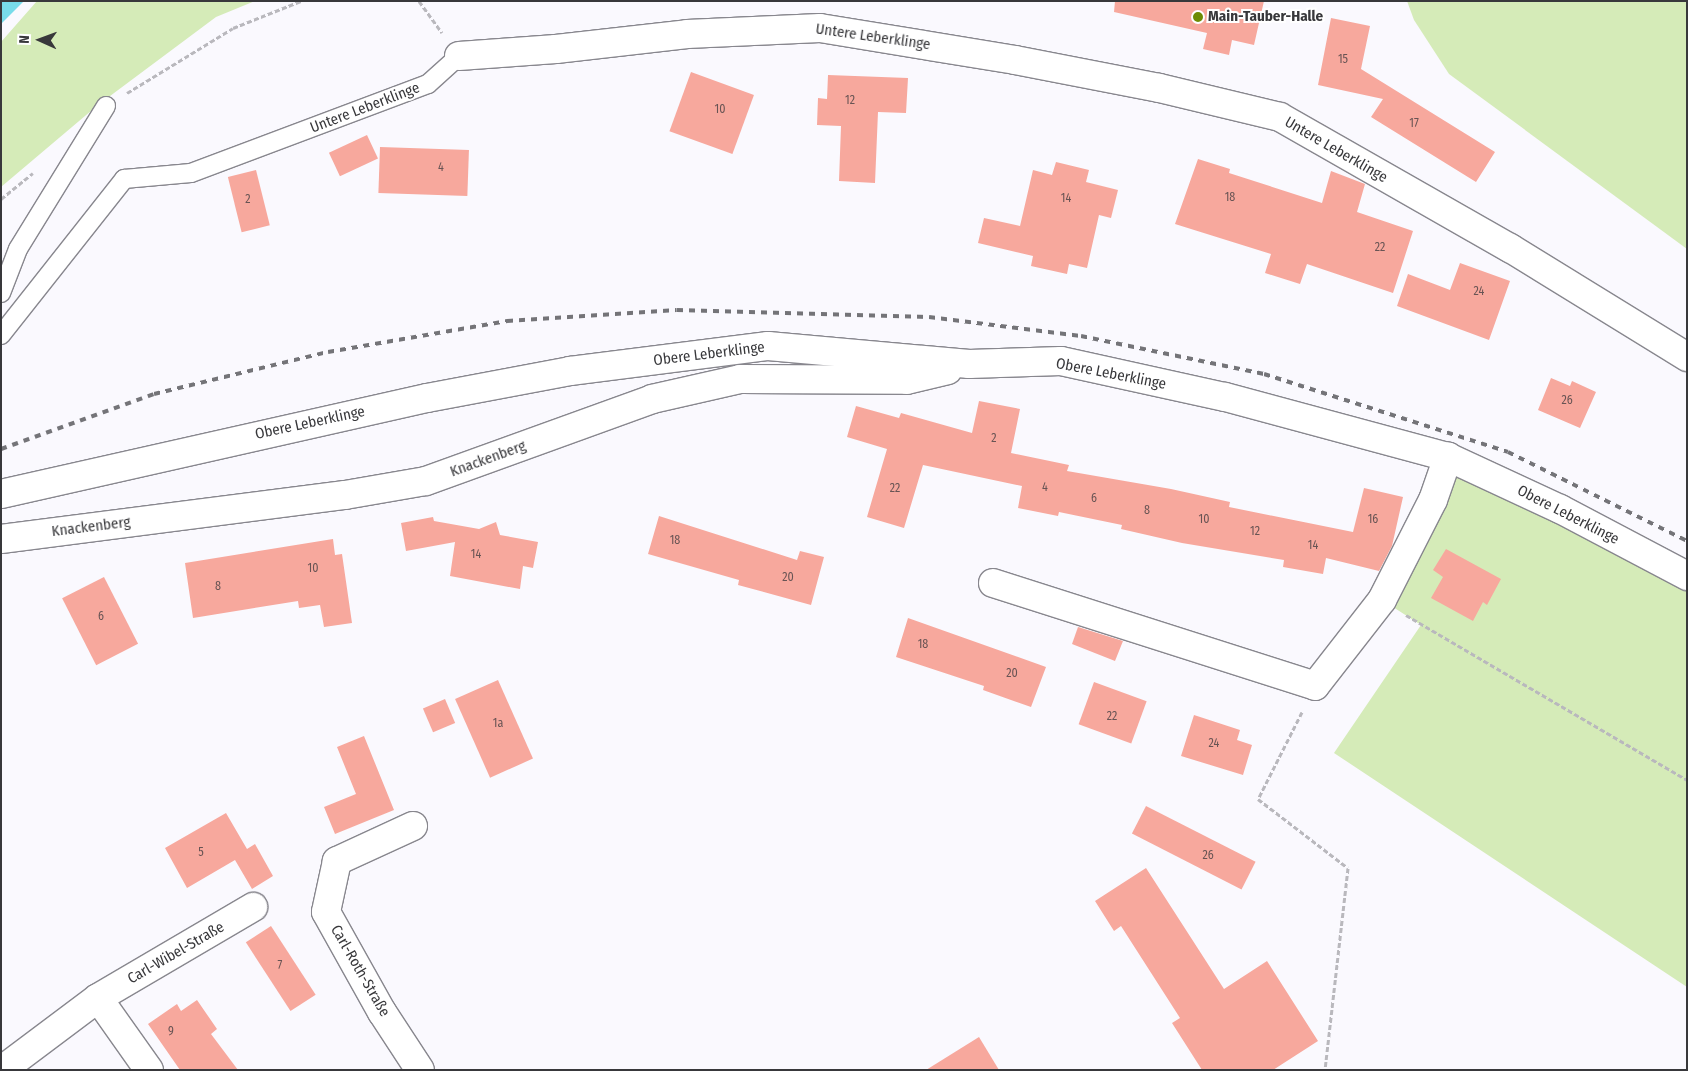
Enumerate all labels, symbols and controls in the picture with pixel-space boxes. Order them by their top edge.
place label: Main-Tauber-Halle [1208,8,1323,26]
marker: Main-Tauber-Halle [1192,11,1204,23]
north arrow [15,15,65,65]
street label: Untere Leberklinge [814,20,932,54]
text: N [16,35,33,44]
house number: 15 [1338,53,1348,67]
street label: Untere Leberklinge [308,79,422,137]
house number: 12 [845,94,855,108]
house number: 10 [715,103,725,117]
street label: Untere Leberklinge [1281,113,1391,187]
house number: 17 [1409,117,1419,131]
house number: 4 [438,161,444,175]
house number: 18 [1225,191,1235,205]
house number: 14 [1061,192,1071,206]
house number: 2 [245,193,251,207]
house number: 22 [1375,241,1385,255]
house number: 24 [1474,285,1484,299]
street label: Obere Leberklinge [652,338,766,370]
street label: Obere Leberklinge [1054,355,1168,393]
house number: 26 [1561,394,1573,408]
street label: Obere Leberklinge [253,403,367,443]
house number: 2 [991,432,997,446]
street label: Knackenberg [448,437,528,481]
house number: 4 [1042,481,1048,495]
house number: 22 [890,482,900,496]
street label: Obere Leberklinge [1514,482,1622,548]
house number: 6 [1091,492,1097,506]
house number: 8 [1144,504,1150,518]
street label: Knackenberg [51,513,131,541]
house number: 10 [1199,513,1209,527]
house number: 16 [1368,513,1378,527]
house number: 12 [1250,525,1260,539]
house number: 18 [670,534,680,548]
house number: 14 [1308,539,1318,553]
house number: 14 [471,548,481,562]
house number: 10 [308,562,318,576]
house number: 20 [782,571,794,585]
house number: 8 [215,580,221,594]
house number: 6 [98,610,104,624]
house number: 18 [918,638,928,652]
house number: 20 [1006,667,1018,681]
house number: 22 [1107,710,1117,724]
house number: 1a [493,717,503,731]
house number: 24 [1209,737,1219,751]
house number: 5 [198,846,204,860]
house number: 26 [1202,849,1214,863]
street label: Carl-Wibel-Straße [125,918,227,988]
street label: Carl-Roth-Straße [326,922,394,1020]
house number: 7 [278,959,282,973]
house number: 9 [168,1025,174,1039]

